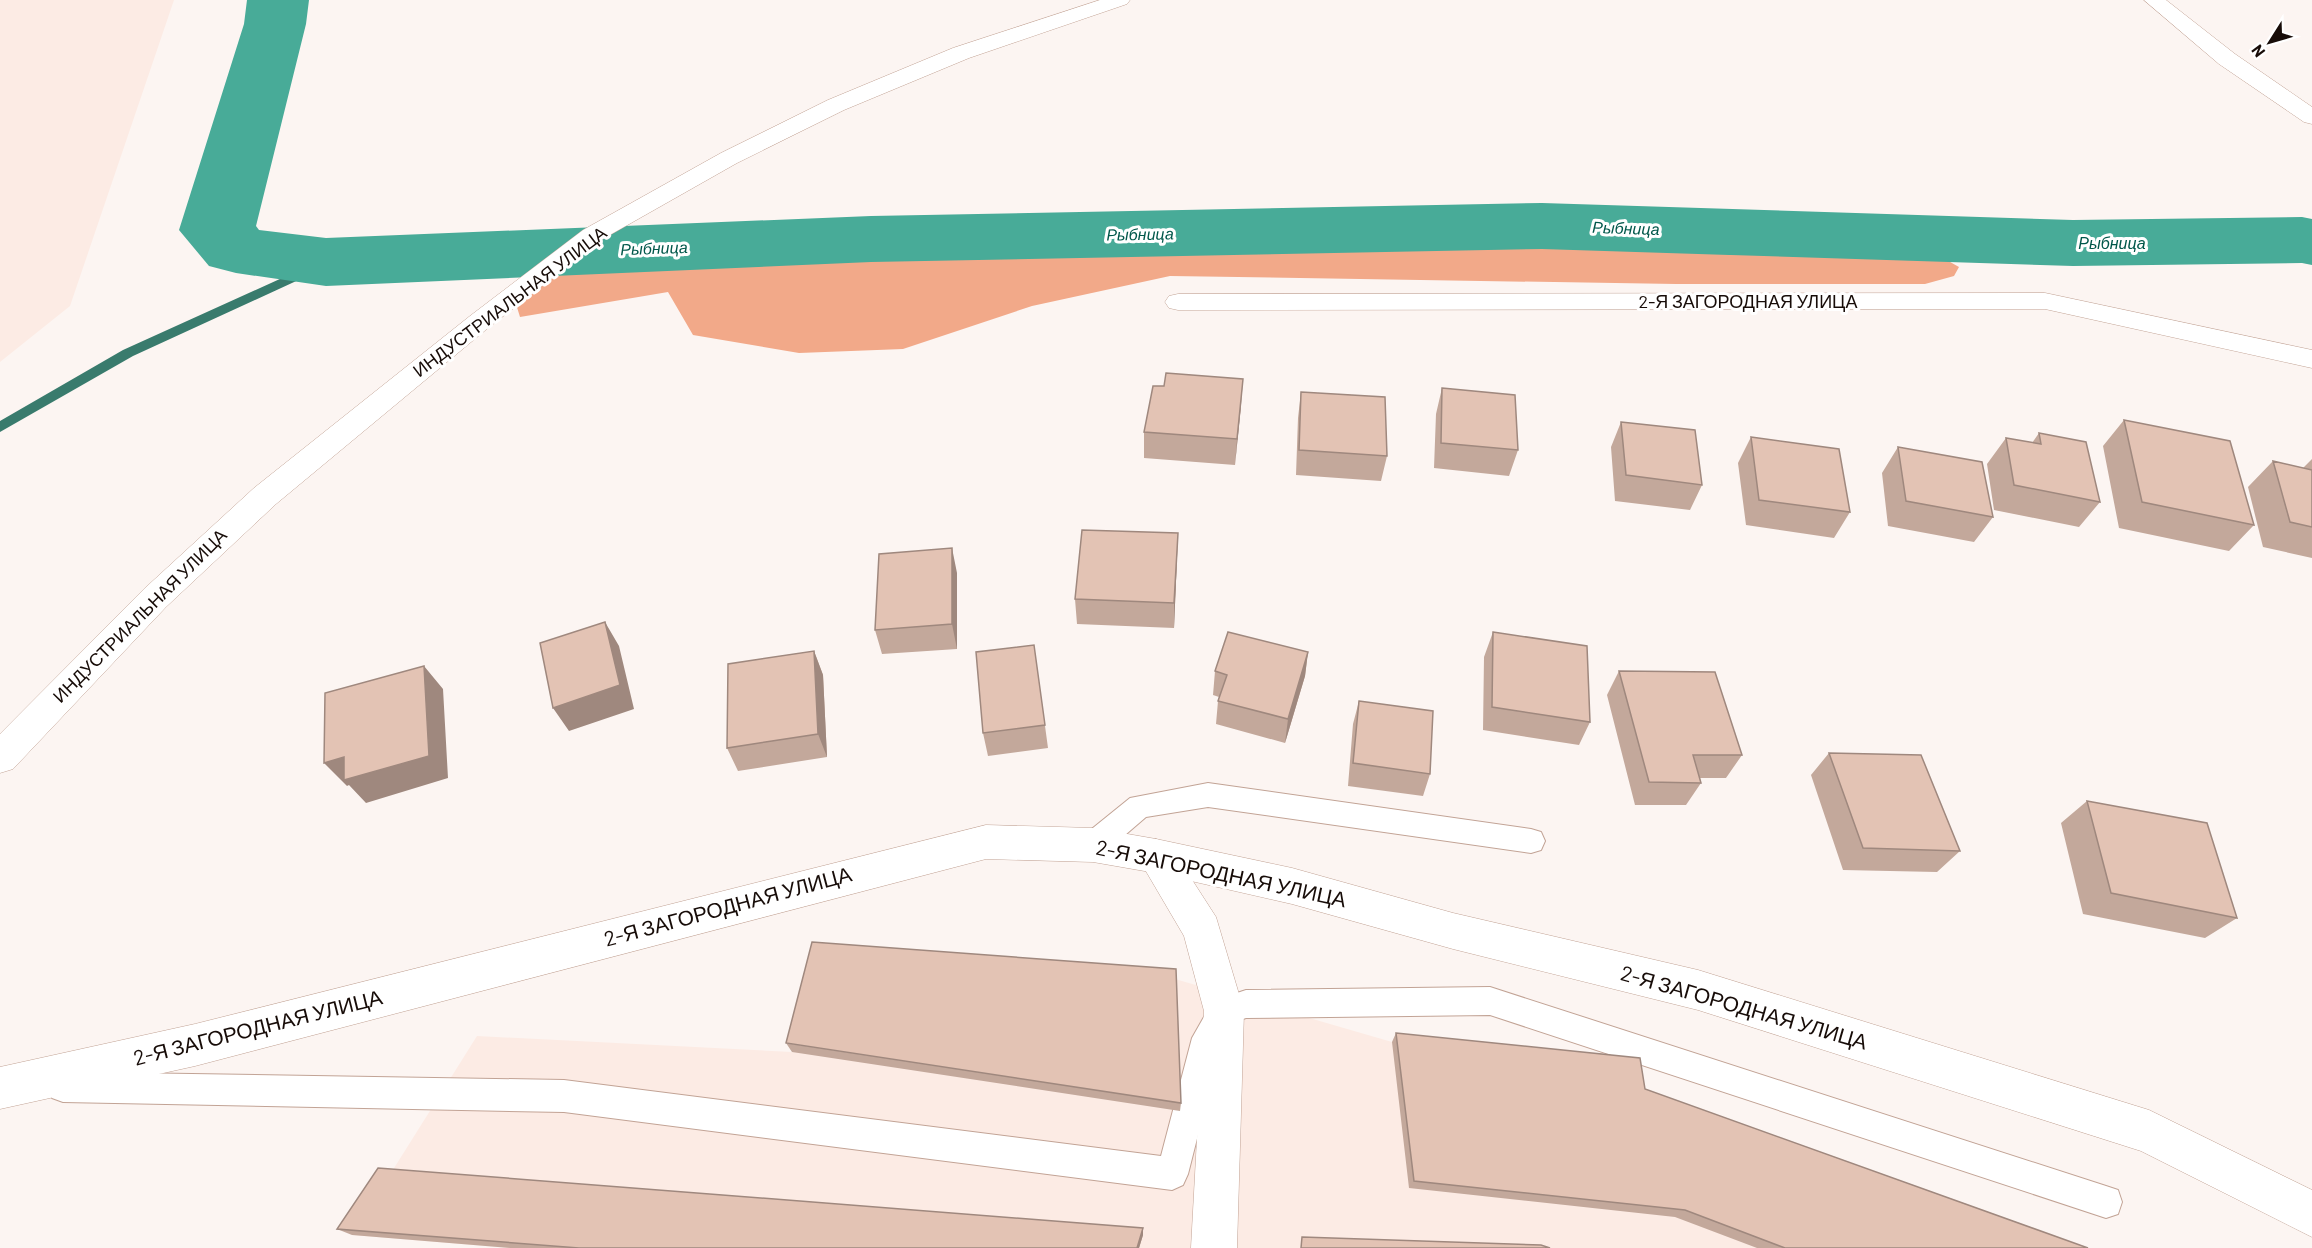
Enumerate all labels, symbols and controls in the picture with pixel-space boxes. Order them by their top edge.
north arrow [2240,12,2300,72]
text: N [2247,41,2268,61]
water label: Рыбница [1592,217,1660,238]
street label: ИНДУСТРИАЛЬНАЯ УЛИЦА [408,221,611,381]
water label: Рыбница [1106,223,1174,244]
water label: Рыбница [2078,233,2146,252]
water label: Рыбница [620,237,688,258]
street label: 2-Я ЗАГОРОДНАЯ УЛИЦА [1639,290,1857,312]
street label: ИНДУСТРИАЛЬНАЯ УЛИЦА [48,524,231,707]
street label: 2-Я ЗАГОРОДНАЯ УЛИЦА [1094,834,1349,911]
street label: 2-Я ЗАГОРОДНАЯ УЛИЦА [601,860,854,951]
street label: 2-Я ЗАГОРОДНАЯ УЛИЦА [1618,959,1871,1054]
street label: 2-Я ЗАГОРОДНАЯ УЛИЦА [131,984,385,1070]

